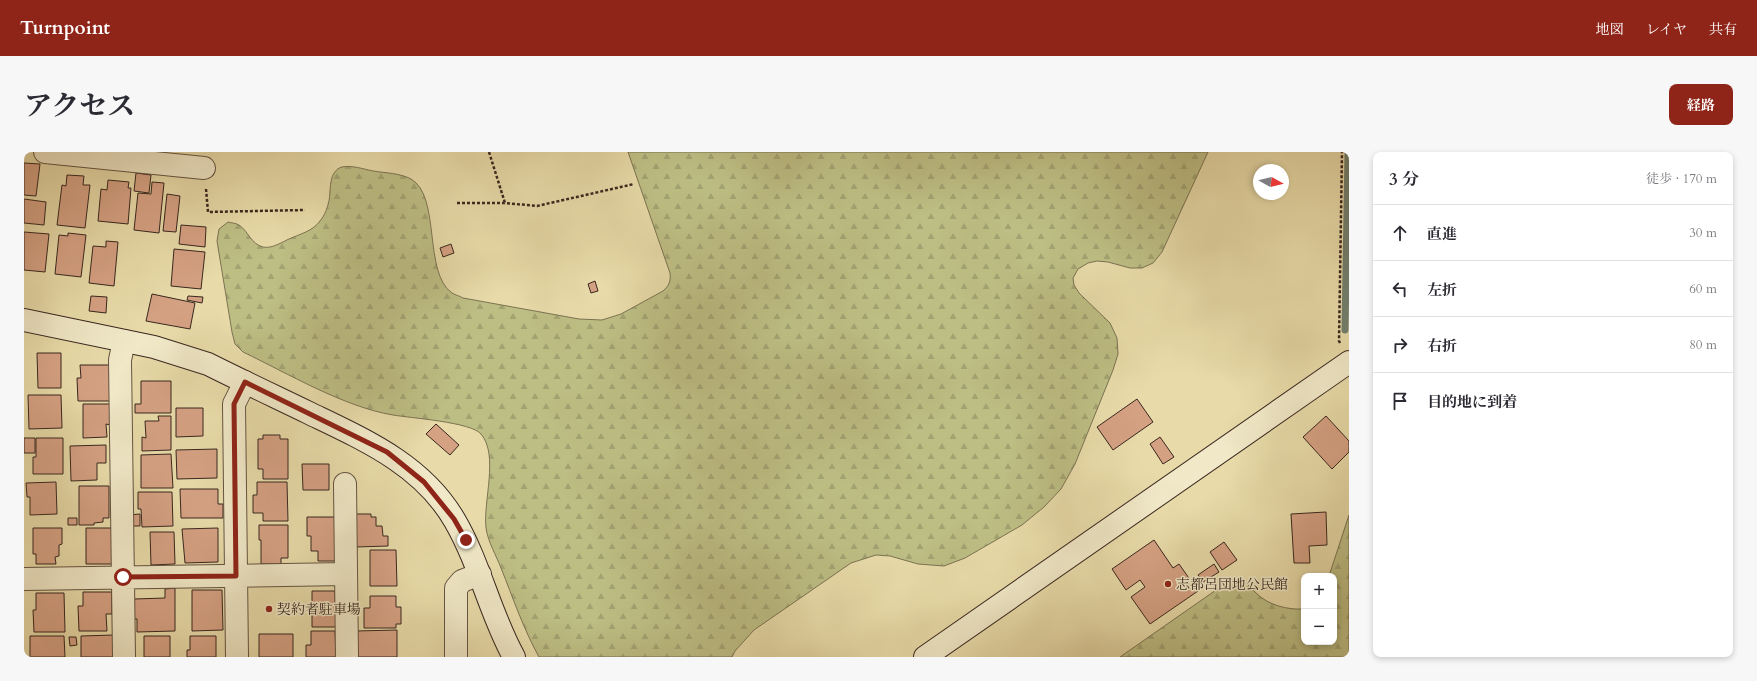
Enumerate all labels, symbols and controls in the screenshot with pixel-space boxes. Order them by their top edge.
text: Turnpoint [20,15,110,41]
text: 地図 [1596,20,1624,39]
text: レイヤ [1646,20,1687,39]
text: 共有 [1709,20,1737,39]
button: 経路 [1669,84,1733,125]
text: アクセス [24,87,135,125]
north arrow [1253,164,1289,200]
text: 3 分 [1389,168,1419,191]
text: 徒歩 · 170 m [1646,170,1717,188]
icon: ahead [1389,222,1411,244]
text: 直進 [1427,224,1457,244]
text: 30 m [1689,224,1717,242]
icon: left [1389,278,1411,300]
text: 左折 [1427,280,1457,300]
text: 60 m [1689,280,1717,298]
icon: right [1389,334,1411,356]
text: 右折 [1427,336,1457,356]
text: 80 m [1689,336,1717,354]
icon: arrive [1389,390,1411,412]
text: 目的地に到着 [1427,392,1517,412]
route end [457,531,475,549]
route start [114,568,132,586]
map controls [1301,573,1337,645]
button: + [1301,573,1337,609]
place label: 志都呂団地公民館 [1176,575,1288,594]
marker: 志都呂団地公民館 [1163,579,1173,589]
place label: 契約者駐車場 [277,600,361,619]
marker: 契約者駐車場 [264,604,274,614]
button: − [1301,609,1337,645]

